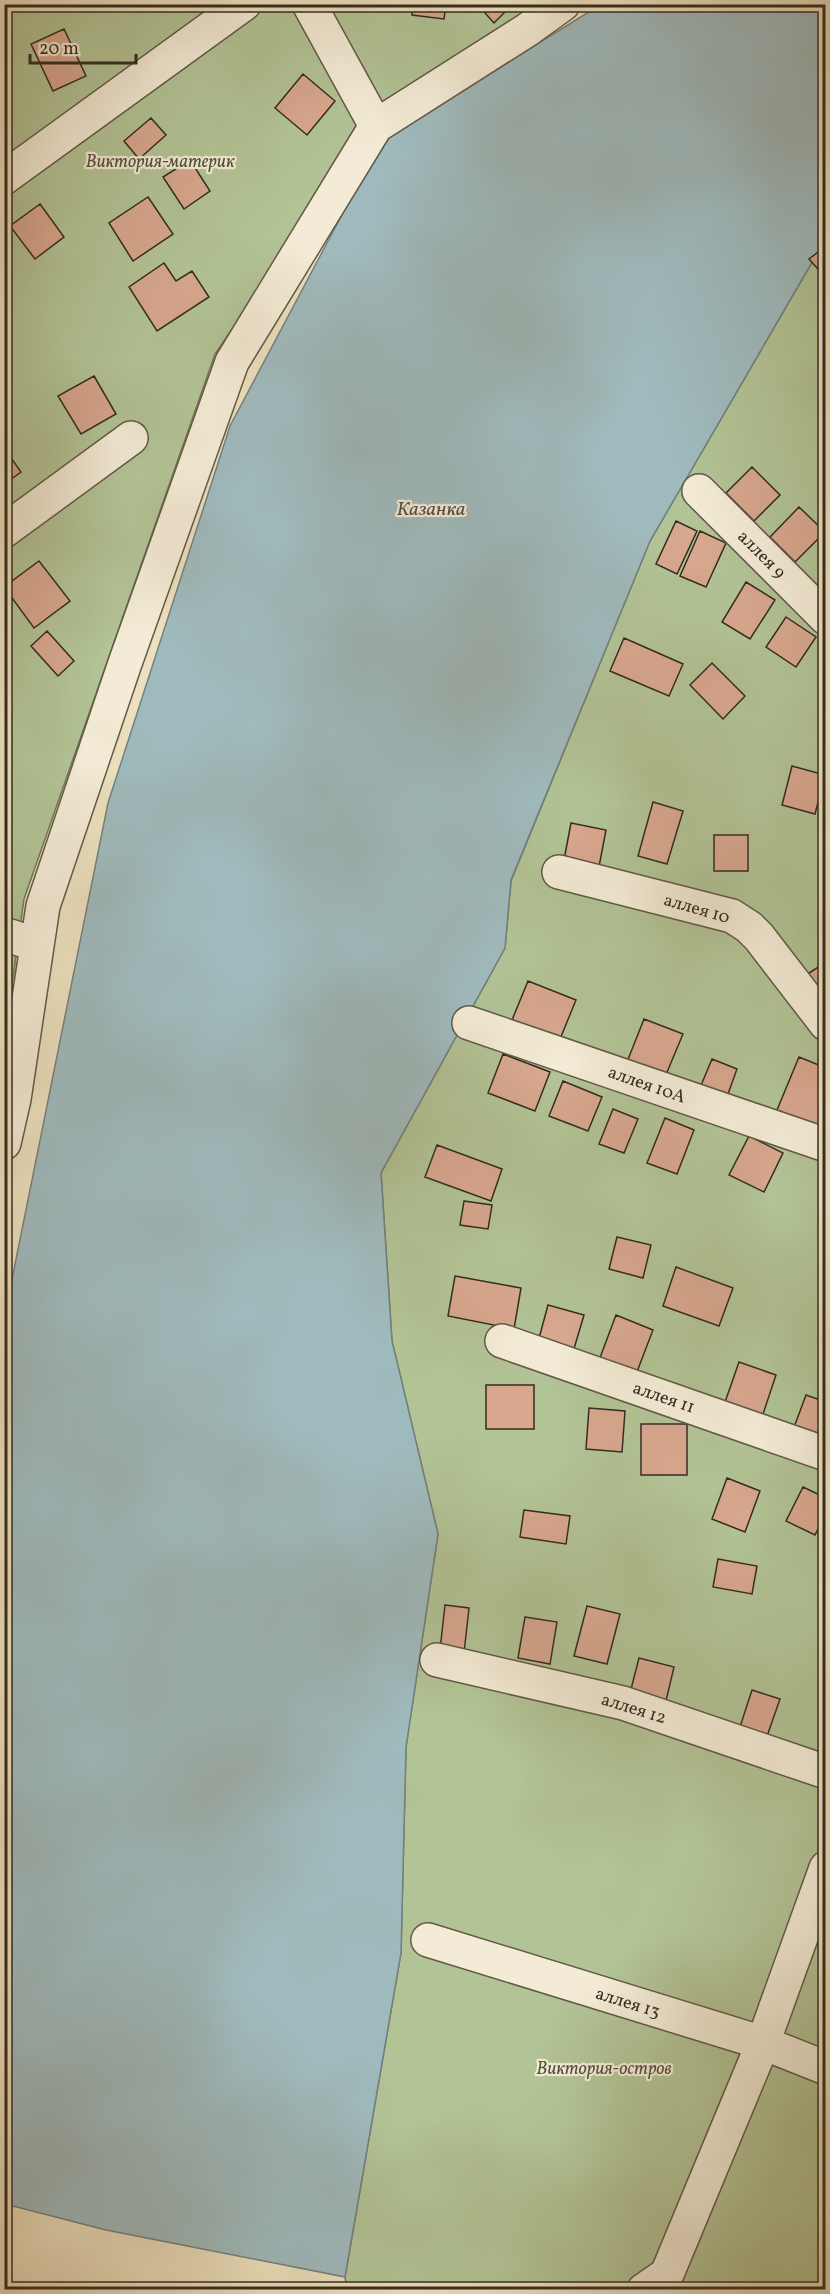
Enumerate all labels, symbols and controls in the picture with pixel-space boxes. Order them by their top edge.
scale bar [30,27,136,65]
text: 20 m [39,37,79,62]
park label: Виктория-материк [86,150,235,175]
water label: Казанка [397,496,465,524]
street label: аллея 9 [731,525,791,585]
street label: аллея 10 [660,888,733,931]
street label: аллея 10А [604,1060,689,1110]
street label: аллея 11 [629,1376,698,1421]
street label: аллея 12 [598,1688,669,1731]
street label: аллея 13 [592,1982,663,2025]
park label: Виктория-остров [536,2057,672,2082]

